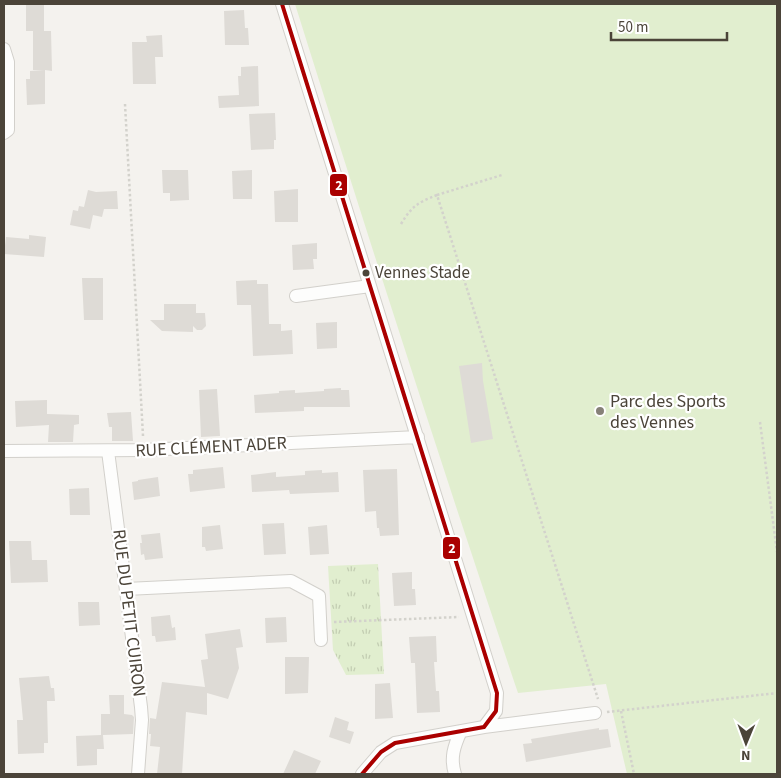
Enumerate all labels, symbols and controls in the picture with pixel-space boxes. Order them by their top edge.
scale bar [611,10,727,42]
text: 50 m [618,17,648,38]
line badge: 2 [329,173,348,197]
text: 2 [335,176,343,196]
place label: Vennes Stade [375,261,470,285]
marker: Vennes Stade [361,268,371,278]
place label: Parc des Sports des Vennes [610,389,725,435]
marker: Parc des Sports des Vennes [594,405,606,417]
street label: RUE CLÉMENT ADER [135,431,287,463]
street label: RUE DU PETIT CUIRON [106,528,152,698]
line badge: 2 [442,536,461,560]
text: 2 [448,539,456,559]
north arrow [721,718,771,768]
text: N [741,745,751,765]

